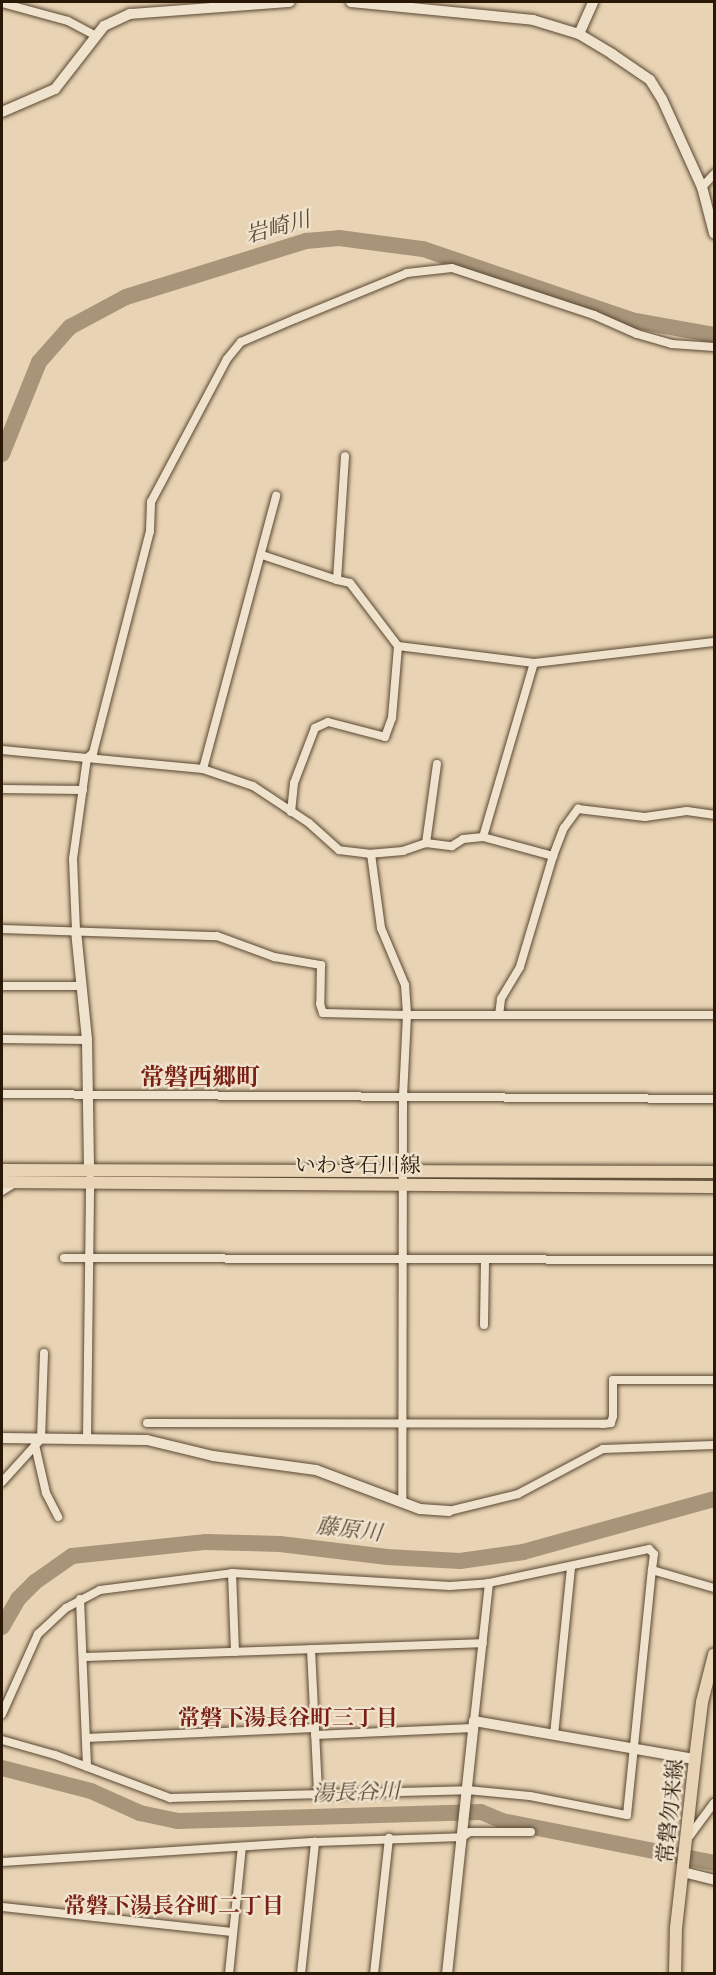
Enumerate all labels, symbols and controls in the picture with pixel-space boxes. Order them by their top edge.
water label: 岩崎川 [243,207,313,249]
district label: 常磐西郷町 [140,1064,260,1092]
street label: いわき石川線 [295,1152,421,1178]
water label: 藤原川 [315,1513,383,1547]
district label: 常磐下湯長谷町三丁目 [178,1706,398,1732]
street label: 常磐勿来線 [652,1757,688,1865]
water label: 湯長谷川 [312,1778,400,1808]
district label: 常磐下湯長谷町二丁目 [64,1894,284,1920]

